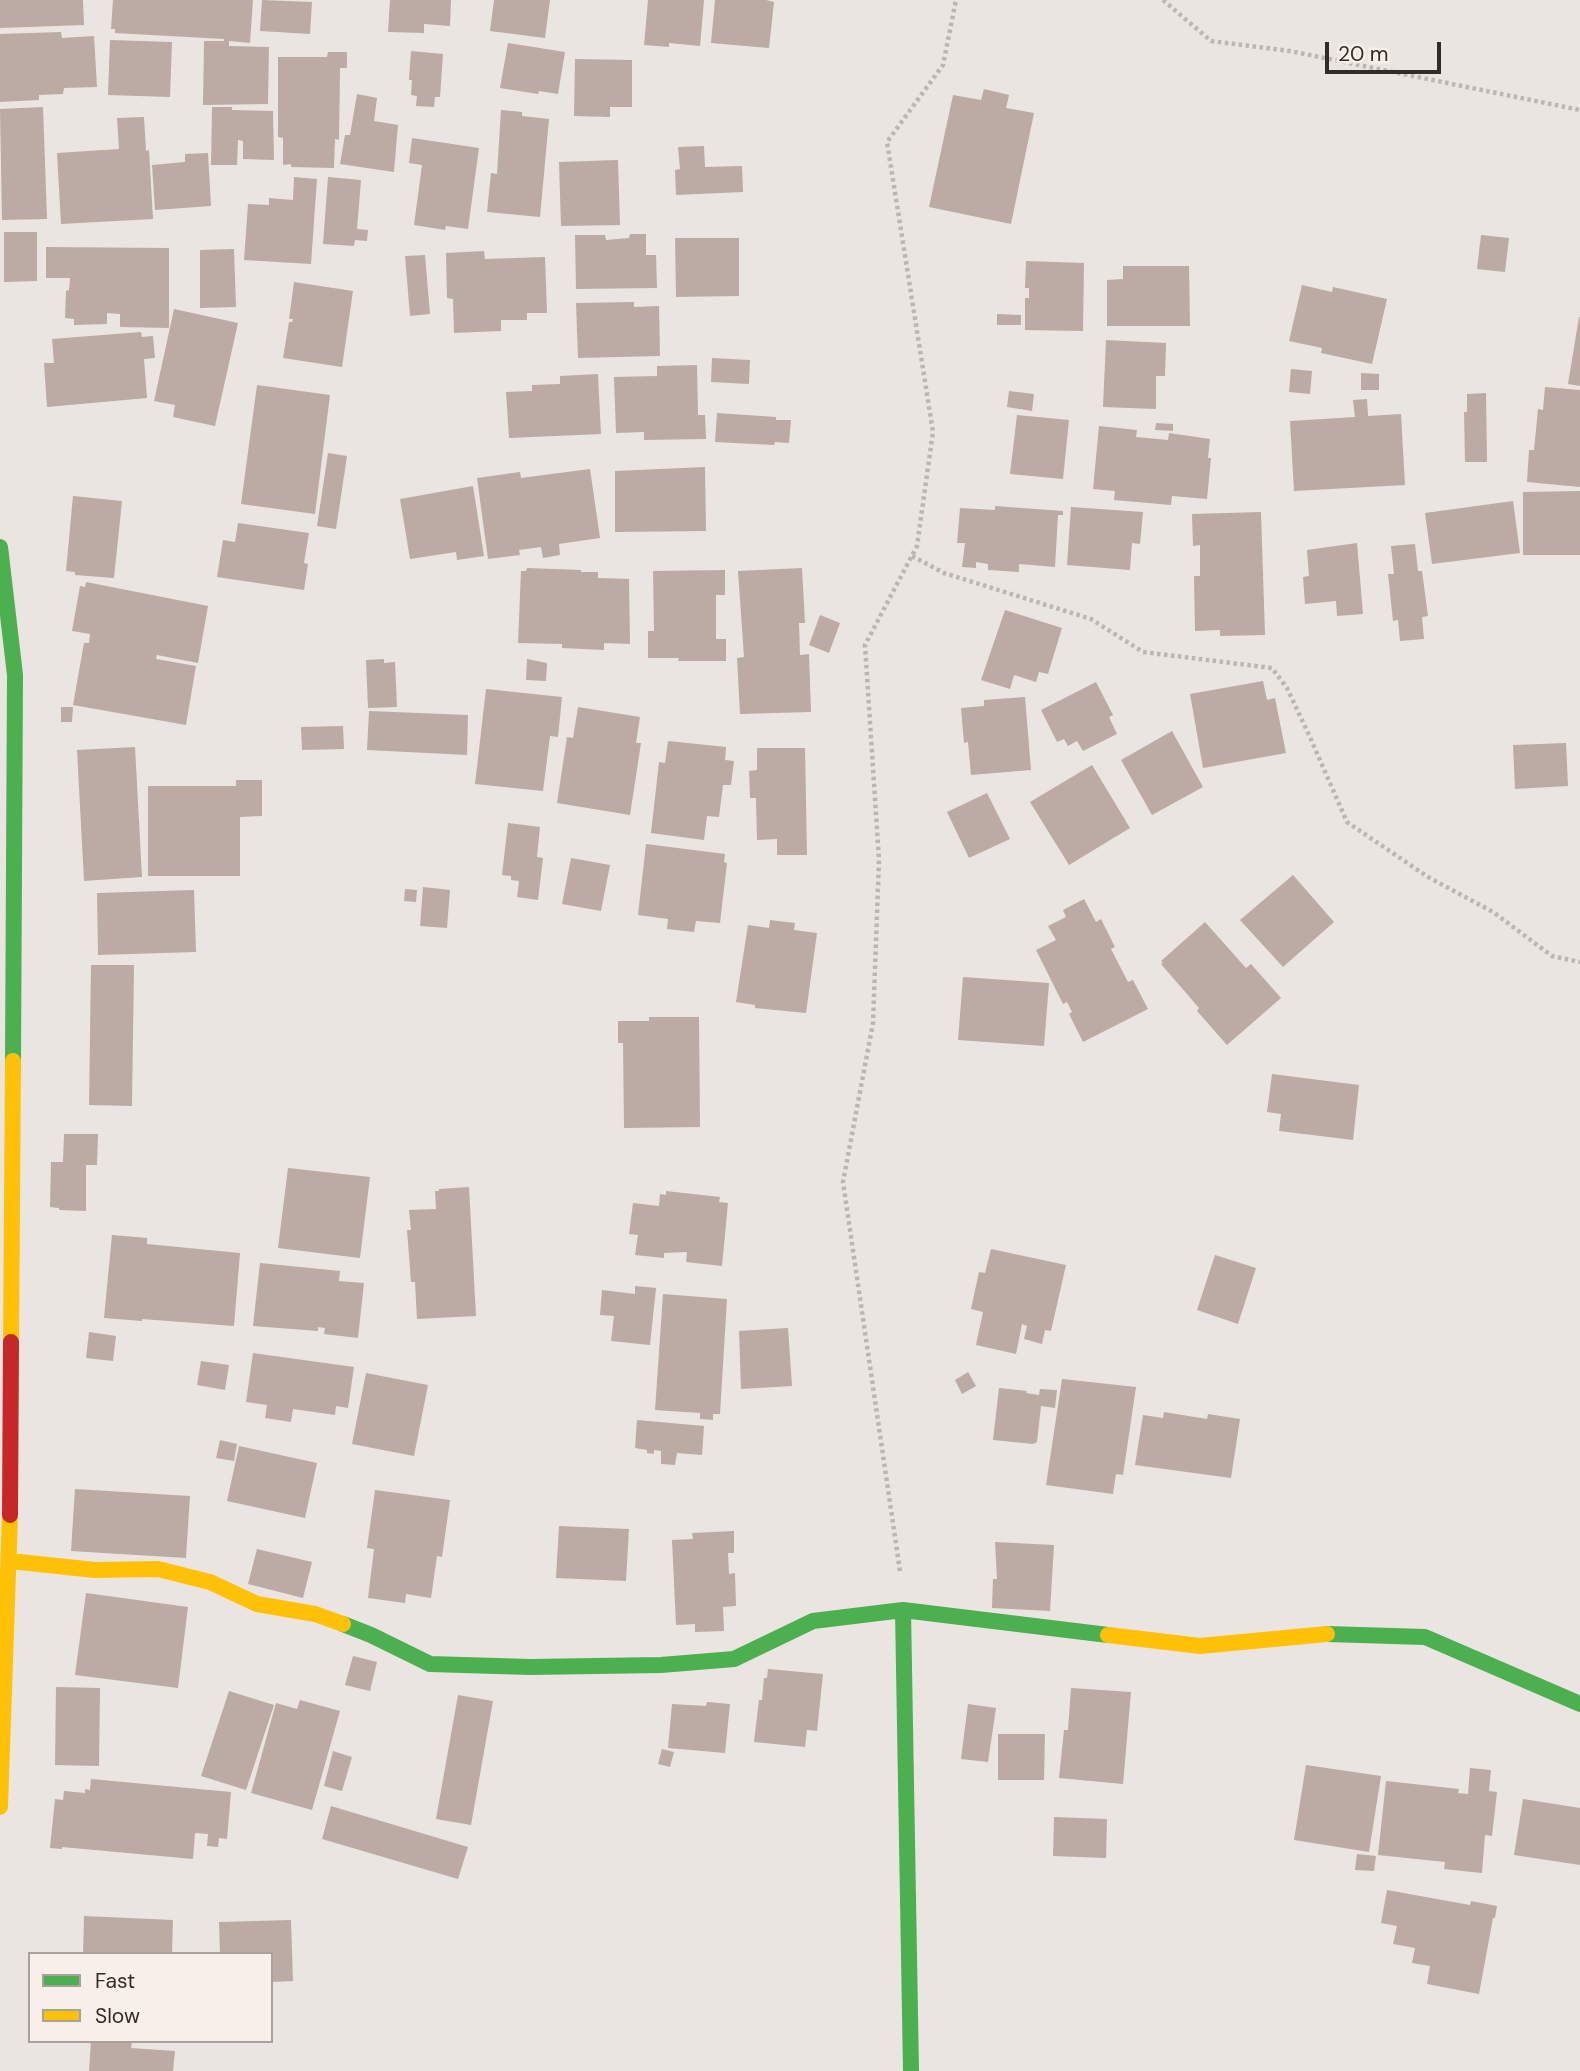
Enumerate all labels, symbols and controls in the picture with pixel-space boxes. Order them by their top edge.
scale bar [1328,28,1444,72]
text: 20 m [1338,40,1389,68]
legend [28,1952,273,2043]
text: Fast [95,1967,135,1995]
text: Slow [95,2002,140,2030]

